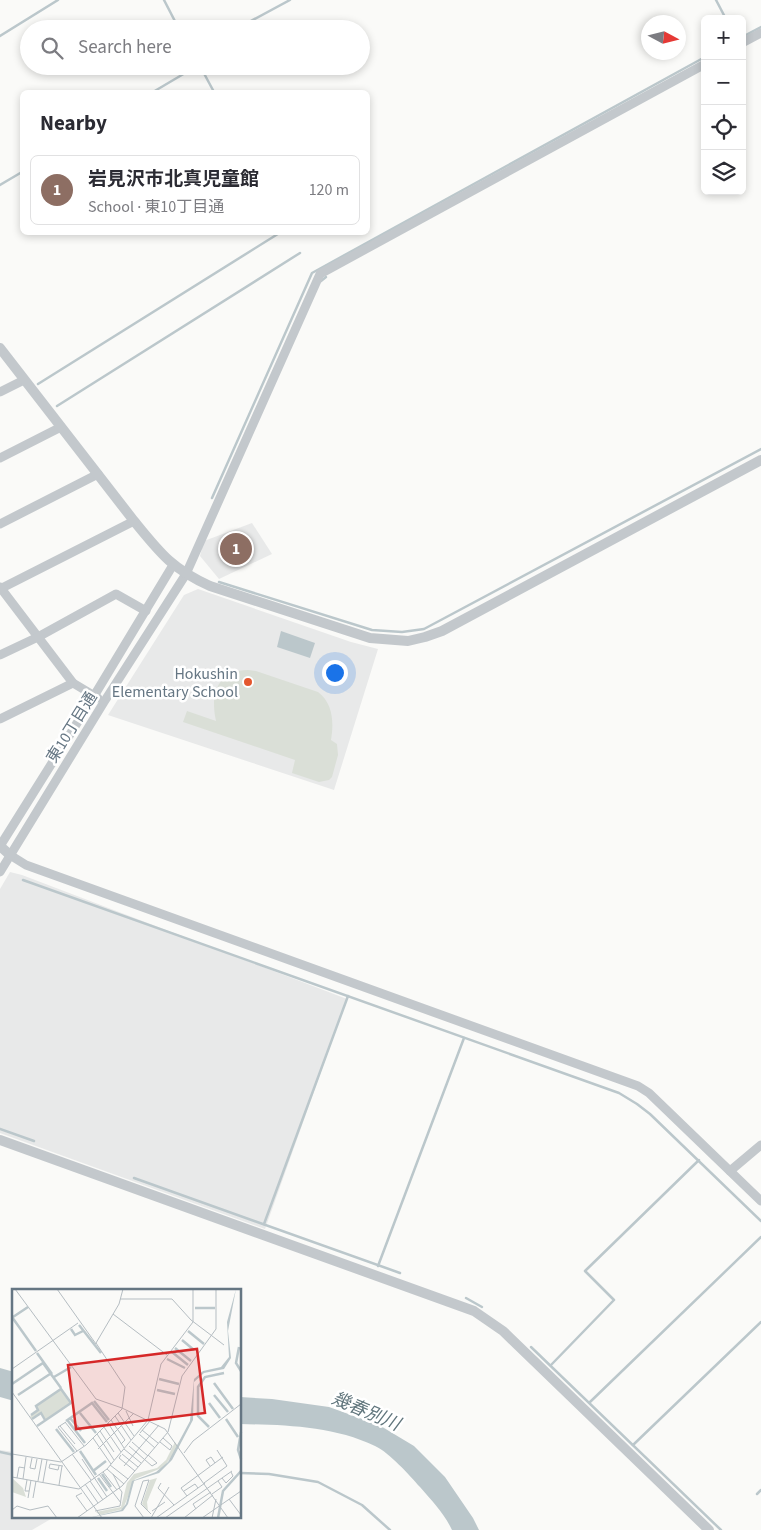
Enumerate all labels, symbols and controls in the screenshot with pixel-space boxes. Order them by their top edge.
north arrow [641,15,686,60]
map controls [701,15,746,195]
button: + [701,15,746,60]
search box [20,20,370,75]
icon: search [38,34,66,62]
text: Search here [78,34,172,61]
button: − [701,60,746,105]
button: locate [701,105,746,150]
text: Nearby [40,108,107,138]
button: layers [701,150,746,195]
text: 岩見沢市北真児童館 [88,166,259,193]
text: 1 [53,179,61,201]
text: 120 m [309,179,349,201]
text: School · 東10丁目通 [88,196,224,218]
pin: 1 [220,530,252,568]
your location [322,660,348,686]
place label: Hokushin Elementary School [112,663,238,703]
marker: Hokushin Elementary School [242,676,254,688]
street label: 東10丁目通 [41,688,102,767]
inset map [12,1289,241,1518]
water label: 幾春別川 [328,1386,406,1438]

